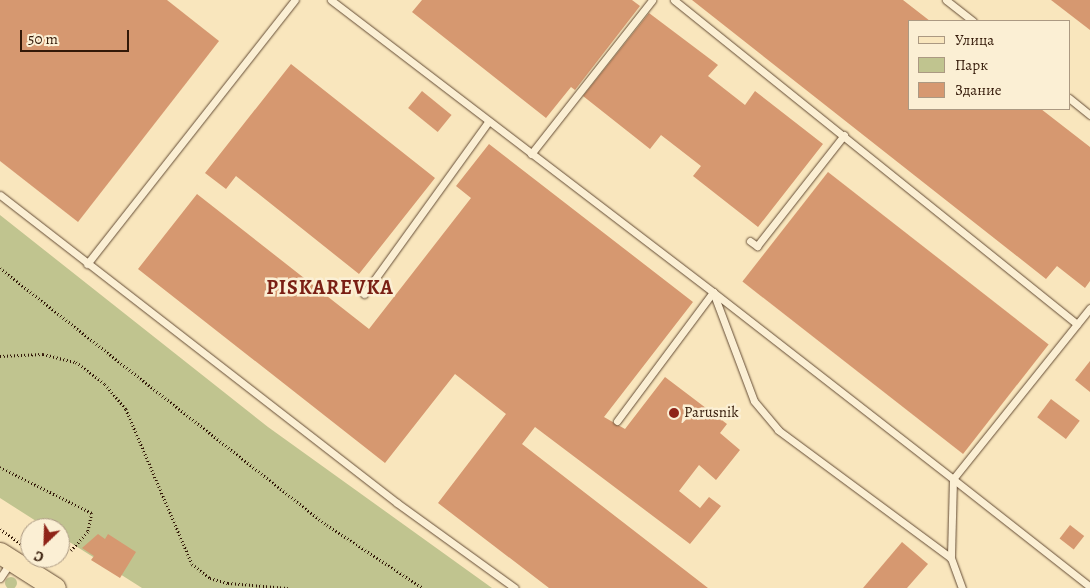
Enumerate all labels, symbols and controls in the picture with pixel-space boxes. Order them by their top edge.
scale bar [22,20,131,52]
legend [908,20,1070,110]
text: 50 m [28,29,58,49]
text: Улица [955,30,994,50]
text: Парк [955,55,988,75]
text: Здание [955,80,1002,100]
district label: PISKAREVKA [265,275,395,299]
place label: Parusnik [684,404,739,422]
marker: Parusnik [668,407,680,419]
north arrow [20,518,70,568]
text: С [31,546,47,567]

